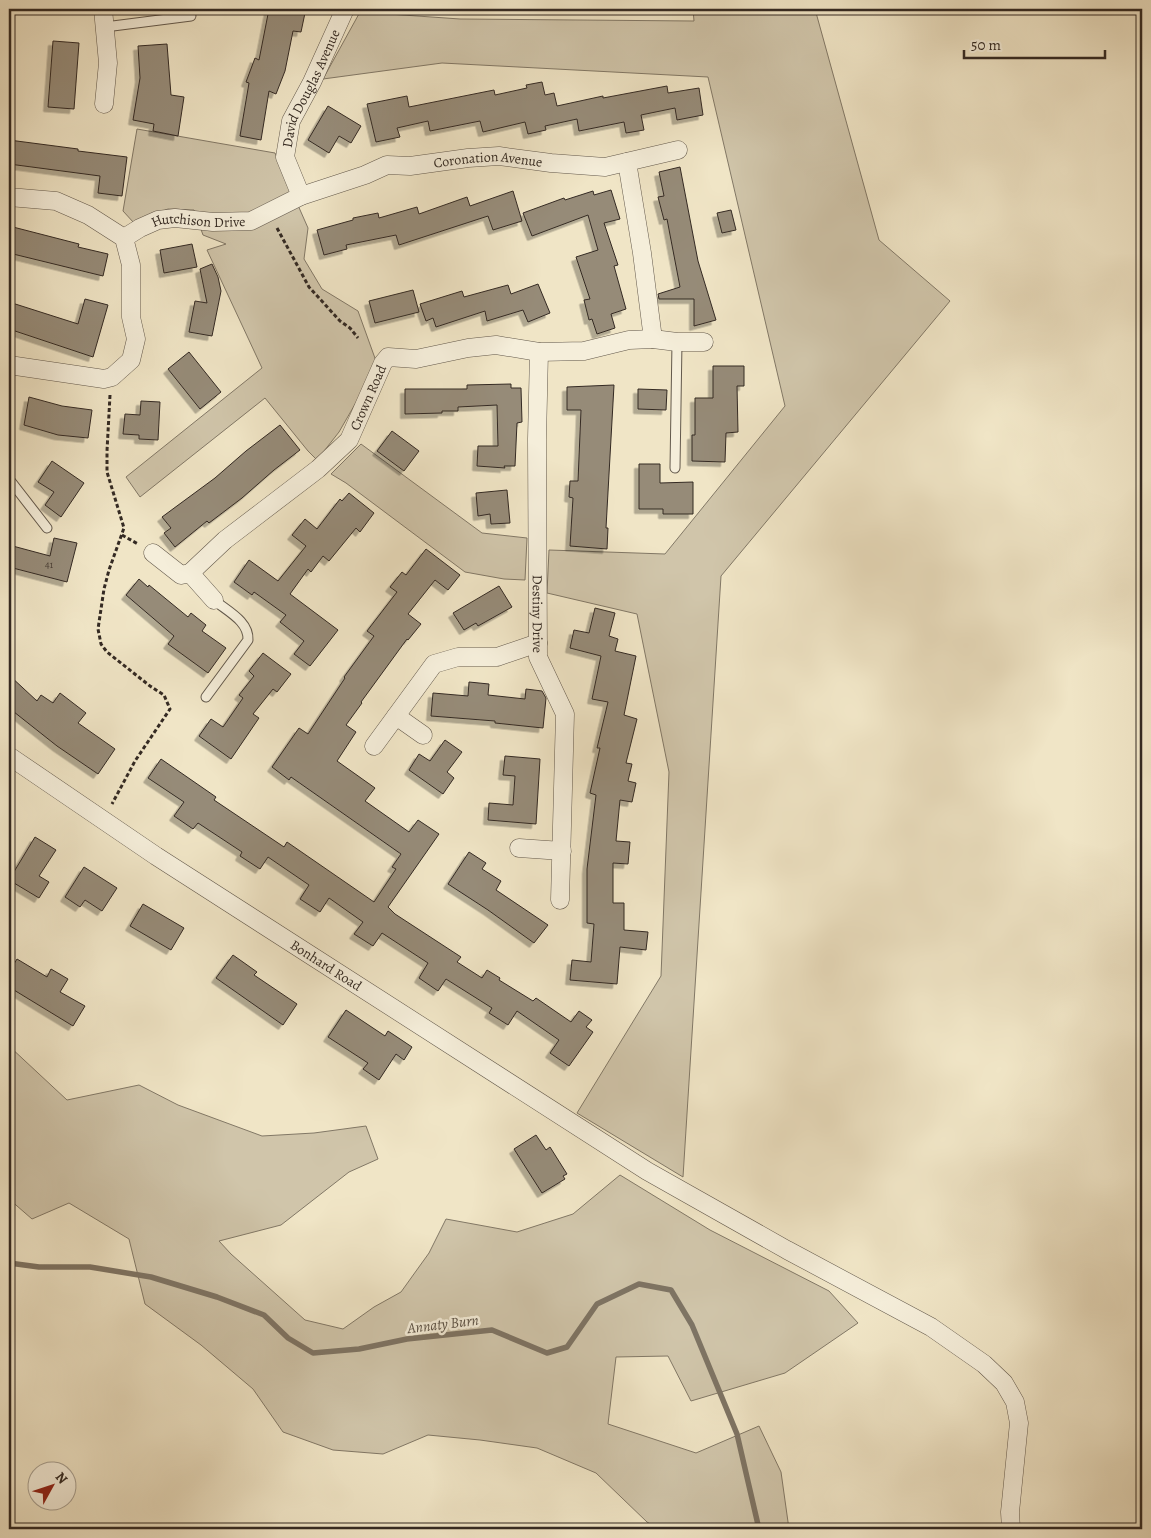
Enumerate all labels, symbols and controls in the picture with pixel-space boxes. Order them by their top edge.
street label: David Douglas Avenue [277,26,344,149]
scale bar [964,28,1105,60]
text: 50 m [971,35,1001,55]
street label: Coronation Avenue [432,146,544,172]
street label: Hutchison Drive [148,208,246,232]
street label: Crown Road [345,361,391,433]
house number: 41 [45,557,54,572]
street label: Destiny Drive [528,575,547,653]
street label: Bonhard Road [287,935,366,995]
water label: Annaty Burn [405,1310,480,1338]
north arrow [28,1460,78,1510]
text: N [51,1468,72,1488]

